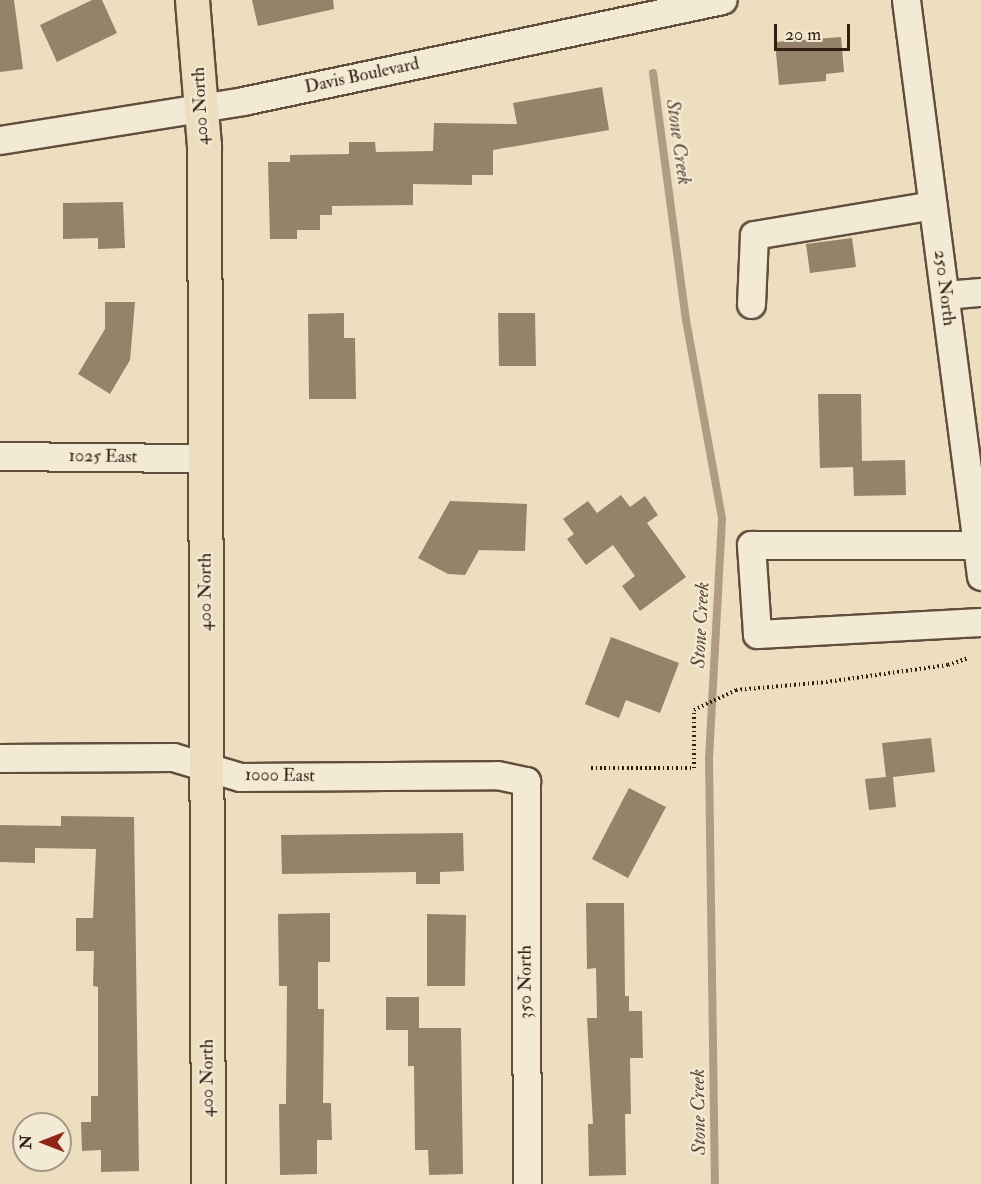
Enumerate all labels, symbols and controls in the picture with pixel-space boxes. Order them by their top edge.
scale bar [777,12,854,50]
text: 20 m [785,23,821,46]
street label: Davis Boulevard [303,53,421,99]
street label: 400 North [188,66,214,146]
water label: Stone Creek [661,98,697,186]
street label: 250 North [929,249,959,327]
street label: 1025 East [68,446,138,468]
street label: 400 North [195,553,217,631]
water label: Stone Creek [686,581,714,669]
street label: 1000 East [245,765,315,787]
street label: 350 North [515,945,537,1019]
street label: 400 North [197,1039,219,1117]
water label: Stone Creek [685,1069,711,1155]
north arrow [12,1112,72,1172]
text: N [16,1135,36,1149]

